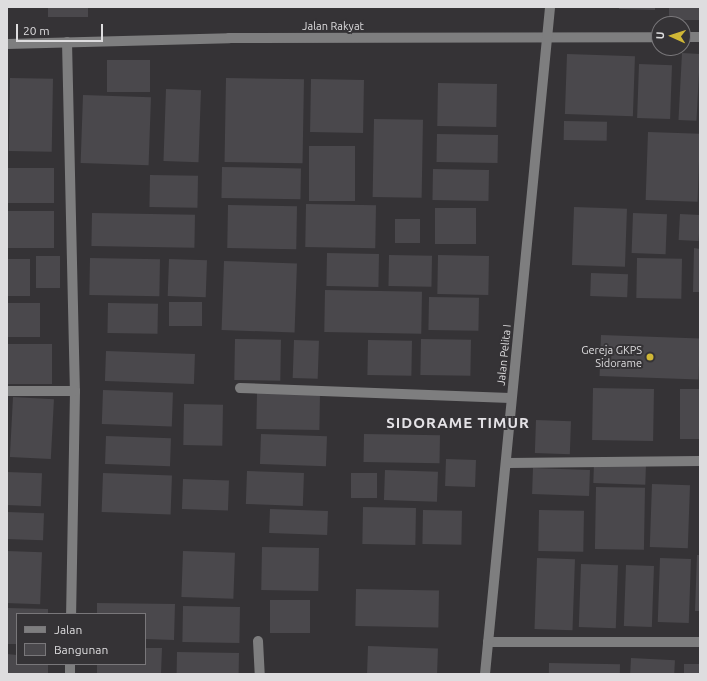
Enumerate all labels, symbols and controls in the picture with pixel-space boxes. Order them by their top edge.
scale bar [18,16,105,42]
north arrow [651,16,691,56]
street label: Jalan Rakyat [302,19,364,33]
text: 20 m [23,24,50,37]
text: U [654,31,666,40]
street label: Jalan Pelita I [494,324,514,386]
place label: Gereja GKPS Sidorame [581,344,642,370]
marker: Gereja GKPS Sidorame [645,352,655,362]
district label: SIDORAME TIMUR [386,414,530,432]
legend [16,613,146,665]
text: Jalan [54,623,82,636]
text: Bangunan [54,643,108,656]

